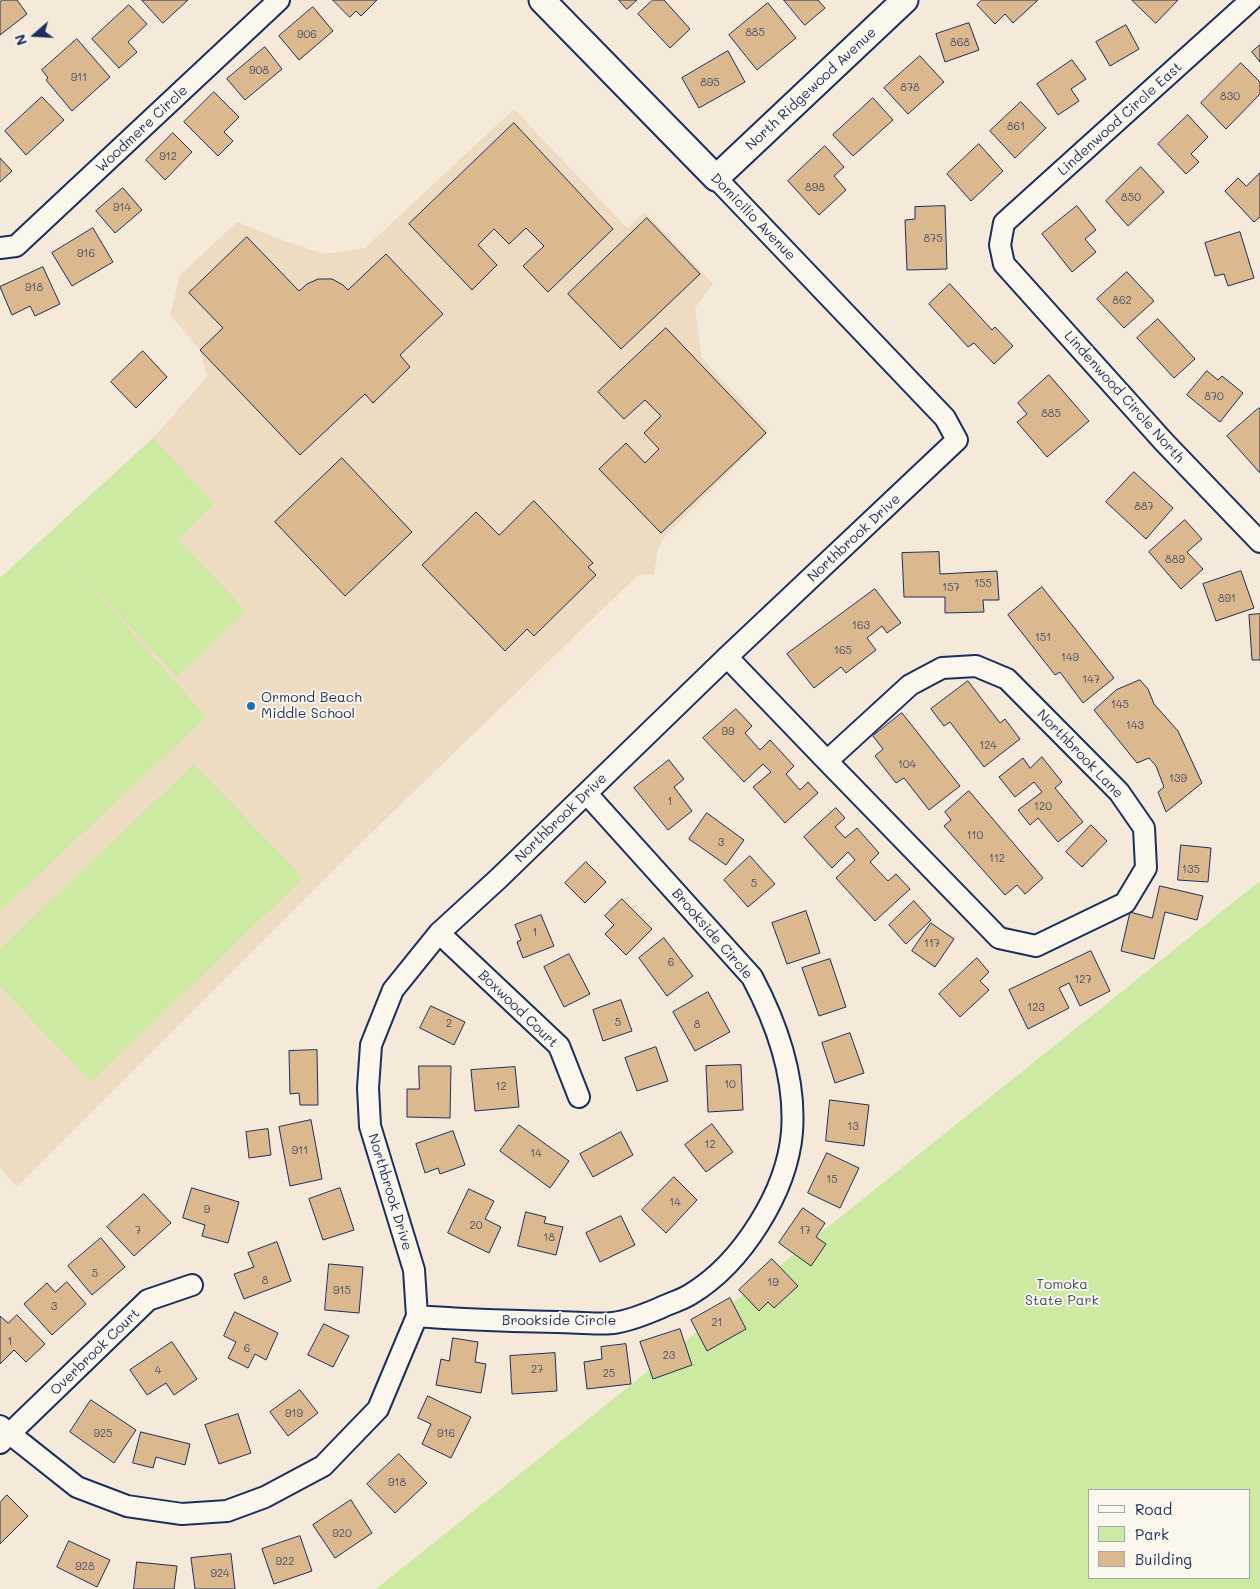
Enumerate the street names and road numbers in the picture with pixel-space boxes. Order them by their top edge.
street label: North Ridgewood Avenue [742,24,880,154]
street label: Lindenwood Circle East [1054,59,1186,179]
street label: Woodmere Circle [93,82,191,176]
street label: Domicilio Avenue [707,170,799,264]
street label: Lindenwood Circle North [1060,328,1188,466]
street label: Northbrook Drive [804,491,904,585]
street label: Northbrook Lane [1033,706,1127,802]
street label: Northbrook Drive [512,770,610,866]
street label: Brookside Circle [668,885,756,983]
street label: Boxwood Court [475,967,561,1051]
street label: Northbrook Drive [364,1132,416,1252]
street label: Overbrook Court [47,1305,143,1399]
street label: Brookside Circle [502,1313,616,1329]

